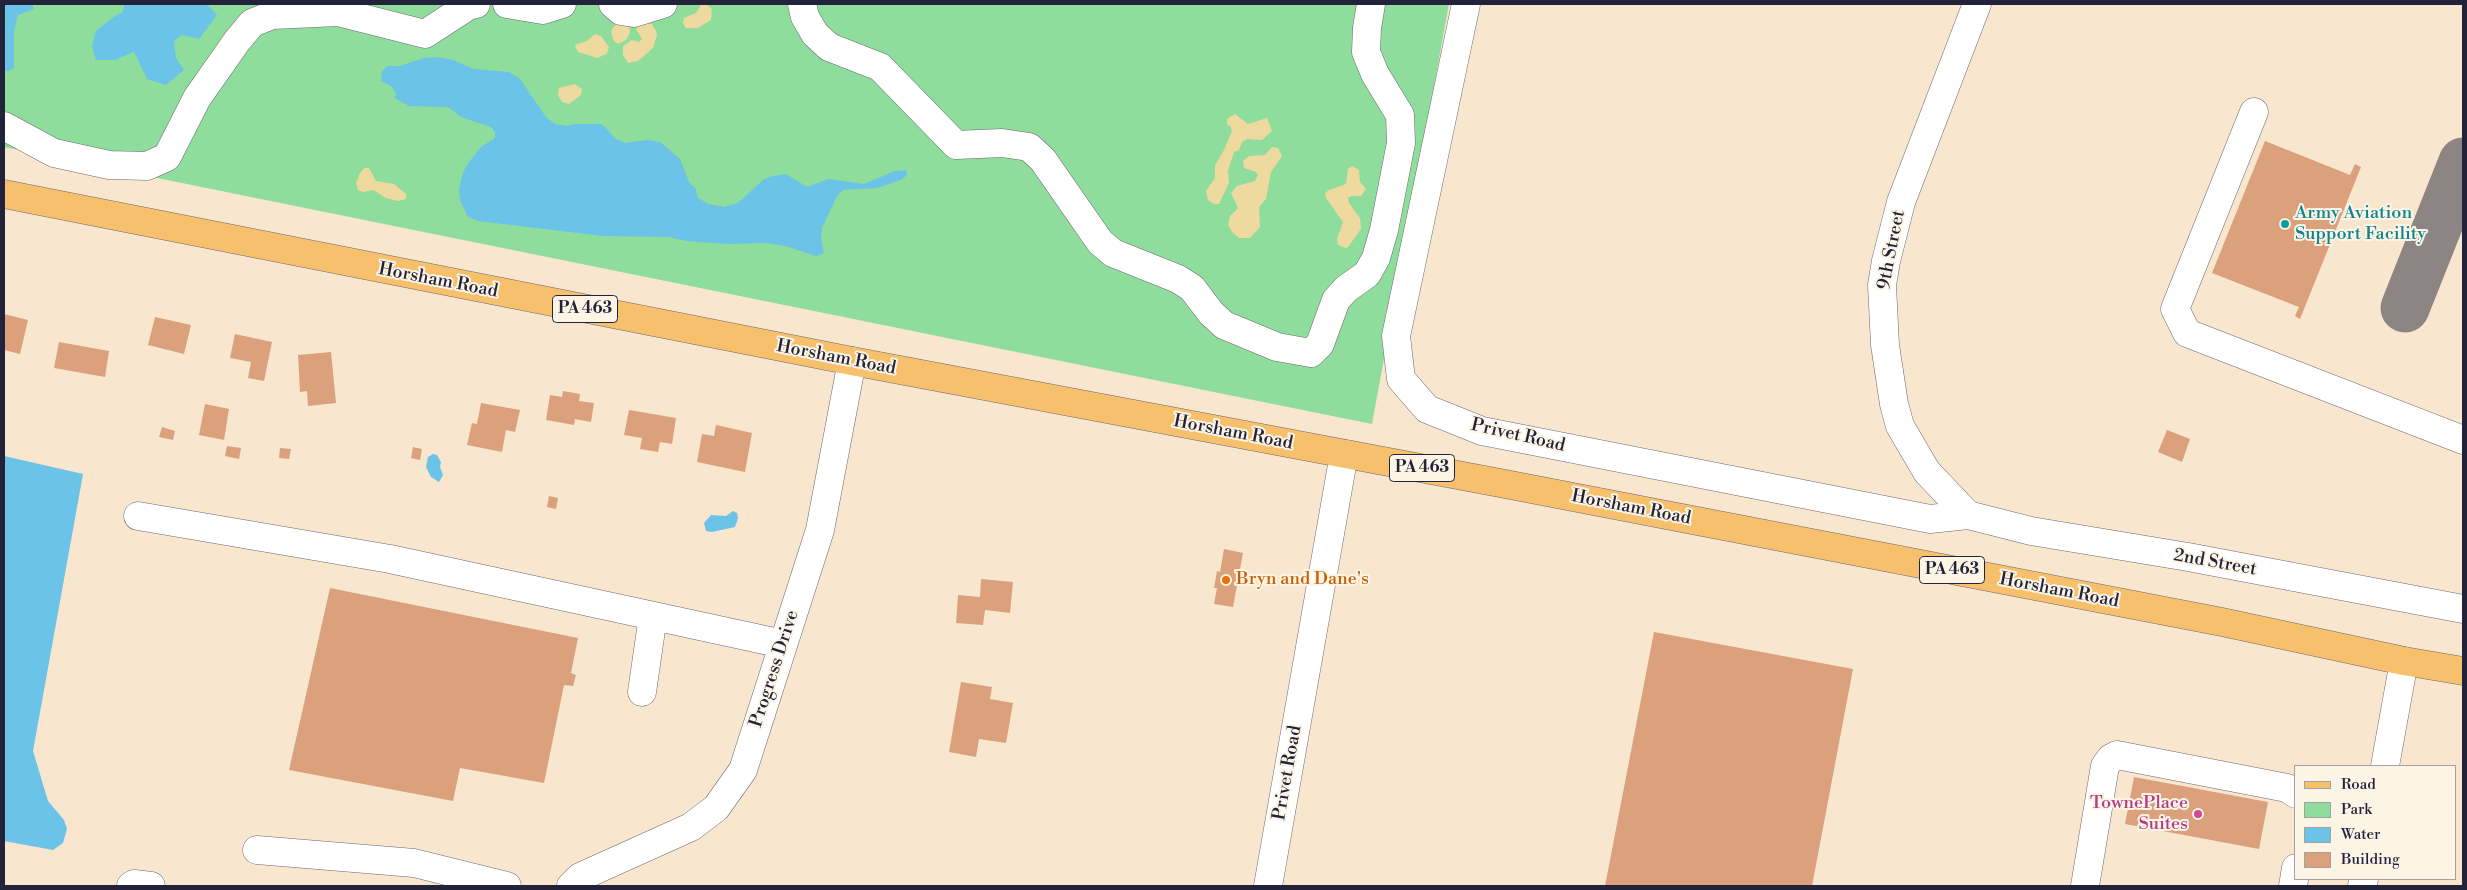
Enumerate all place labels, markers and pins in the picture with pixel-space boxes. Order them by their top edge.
place label: Army Aviation Support Facility [2295,203,2426,245]
marker: Army Aviation Support Facility [2279,218,2291,230]
place label: Bryn and Dane's [1236,569,1369,591]
marker: Bryn and Dane's [1220,574,1232,586]
place label: TownePlace Suites [2090,793,2188,836]
marker: TownePlace Suites [2192,808,2204,820]

